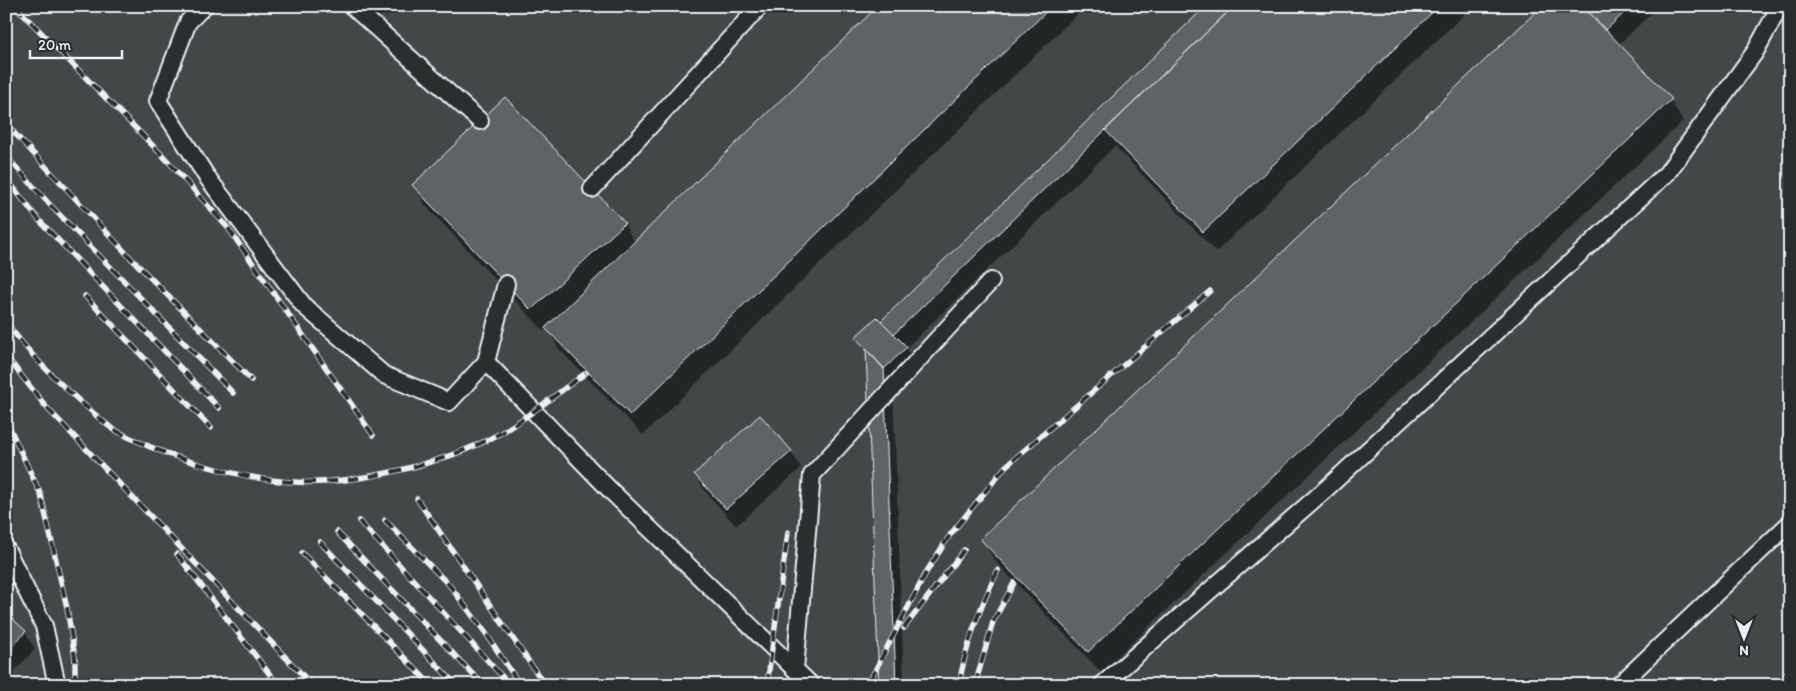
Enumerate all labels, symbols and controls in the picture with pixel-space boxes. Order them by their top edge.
scale bar [30,28,122,60]
text: 20 m [38,36,72,54]
north arrow [1718,614,1768,664]
text: N [1739,642,1749,659]

